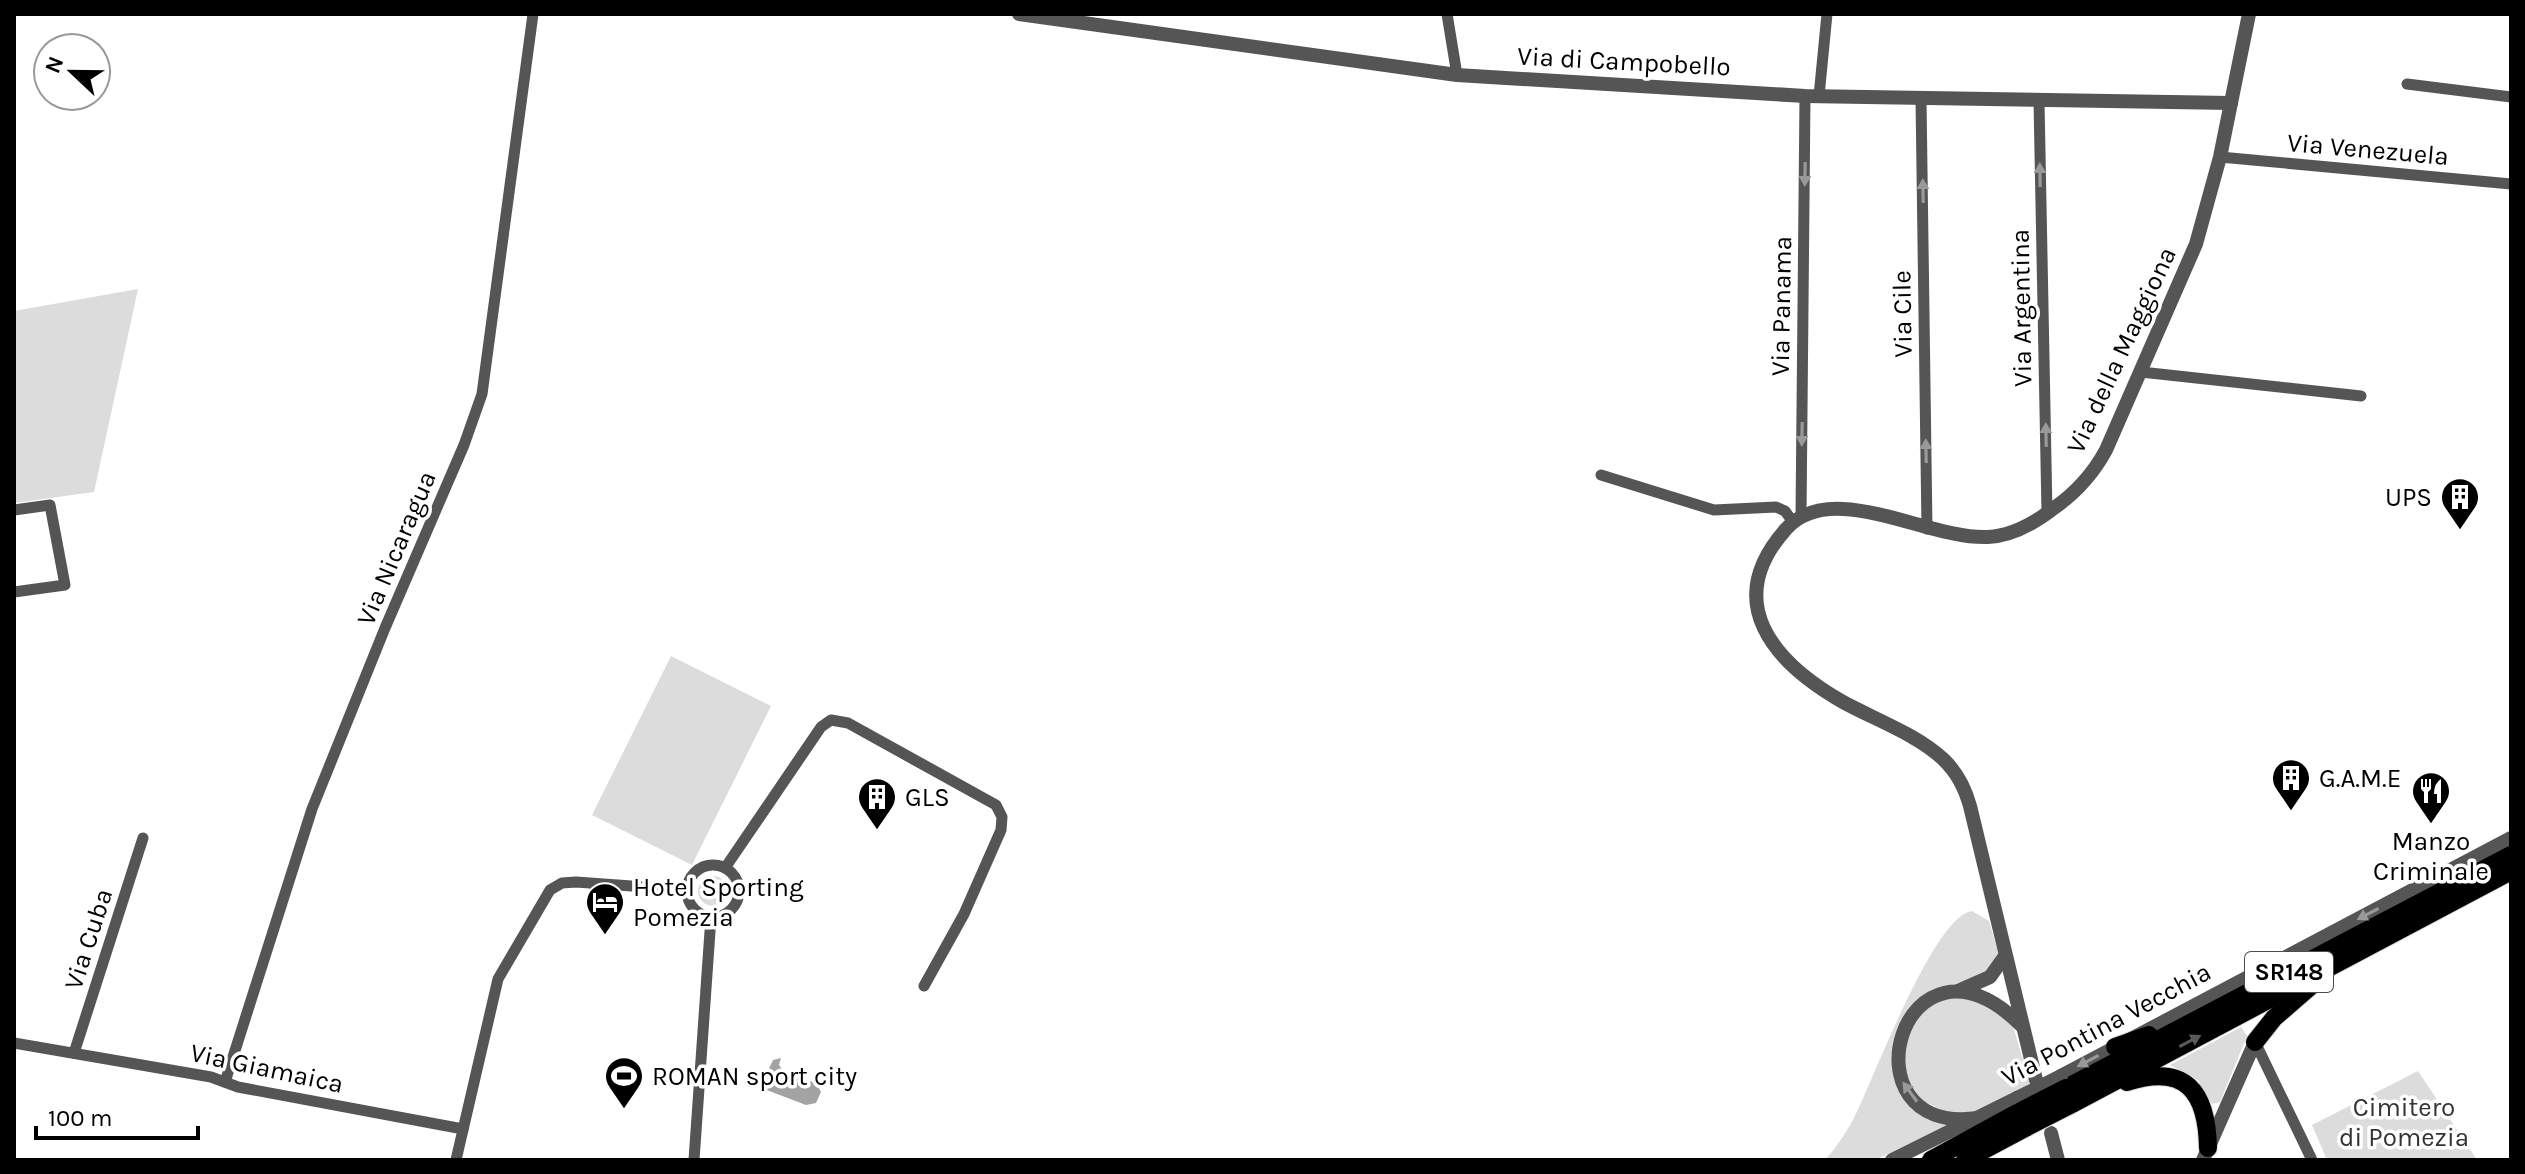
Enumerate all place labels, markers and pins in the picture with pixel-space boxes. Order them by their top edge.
building icon: UPS [2439,476,2481,531]
place label: UPS [2385,482,2432,513]
building icon: G.A.M.E [2270,757,2312,812]
place label: G.A.M.E [2319,763,2401,794]
restaurant icon: Manzo Criminale [2410,770,2452,825]
building icon: GLS [856,776,898,831]
place label: GLS [905,782,950,813]
place label: Manzo Criminale [2373,826,2489,887]
place label: Hotel Sporting Pomezia [633,872,804,933]
hotel icon: Hotel Sporting Pomezia [584,881,626,936]
sports icon: ROMAN sport city [603,1055,645,1110]
place label: ROMAN sport city [652,1061,857,1092]

